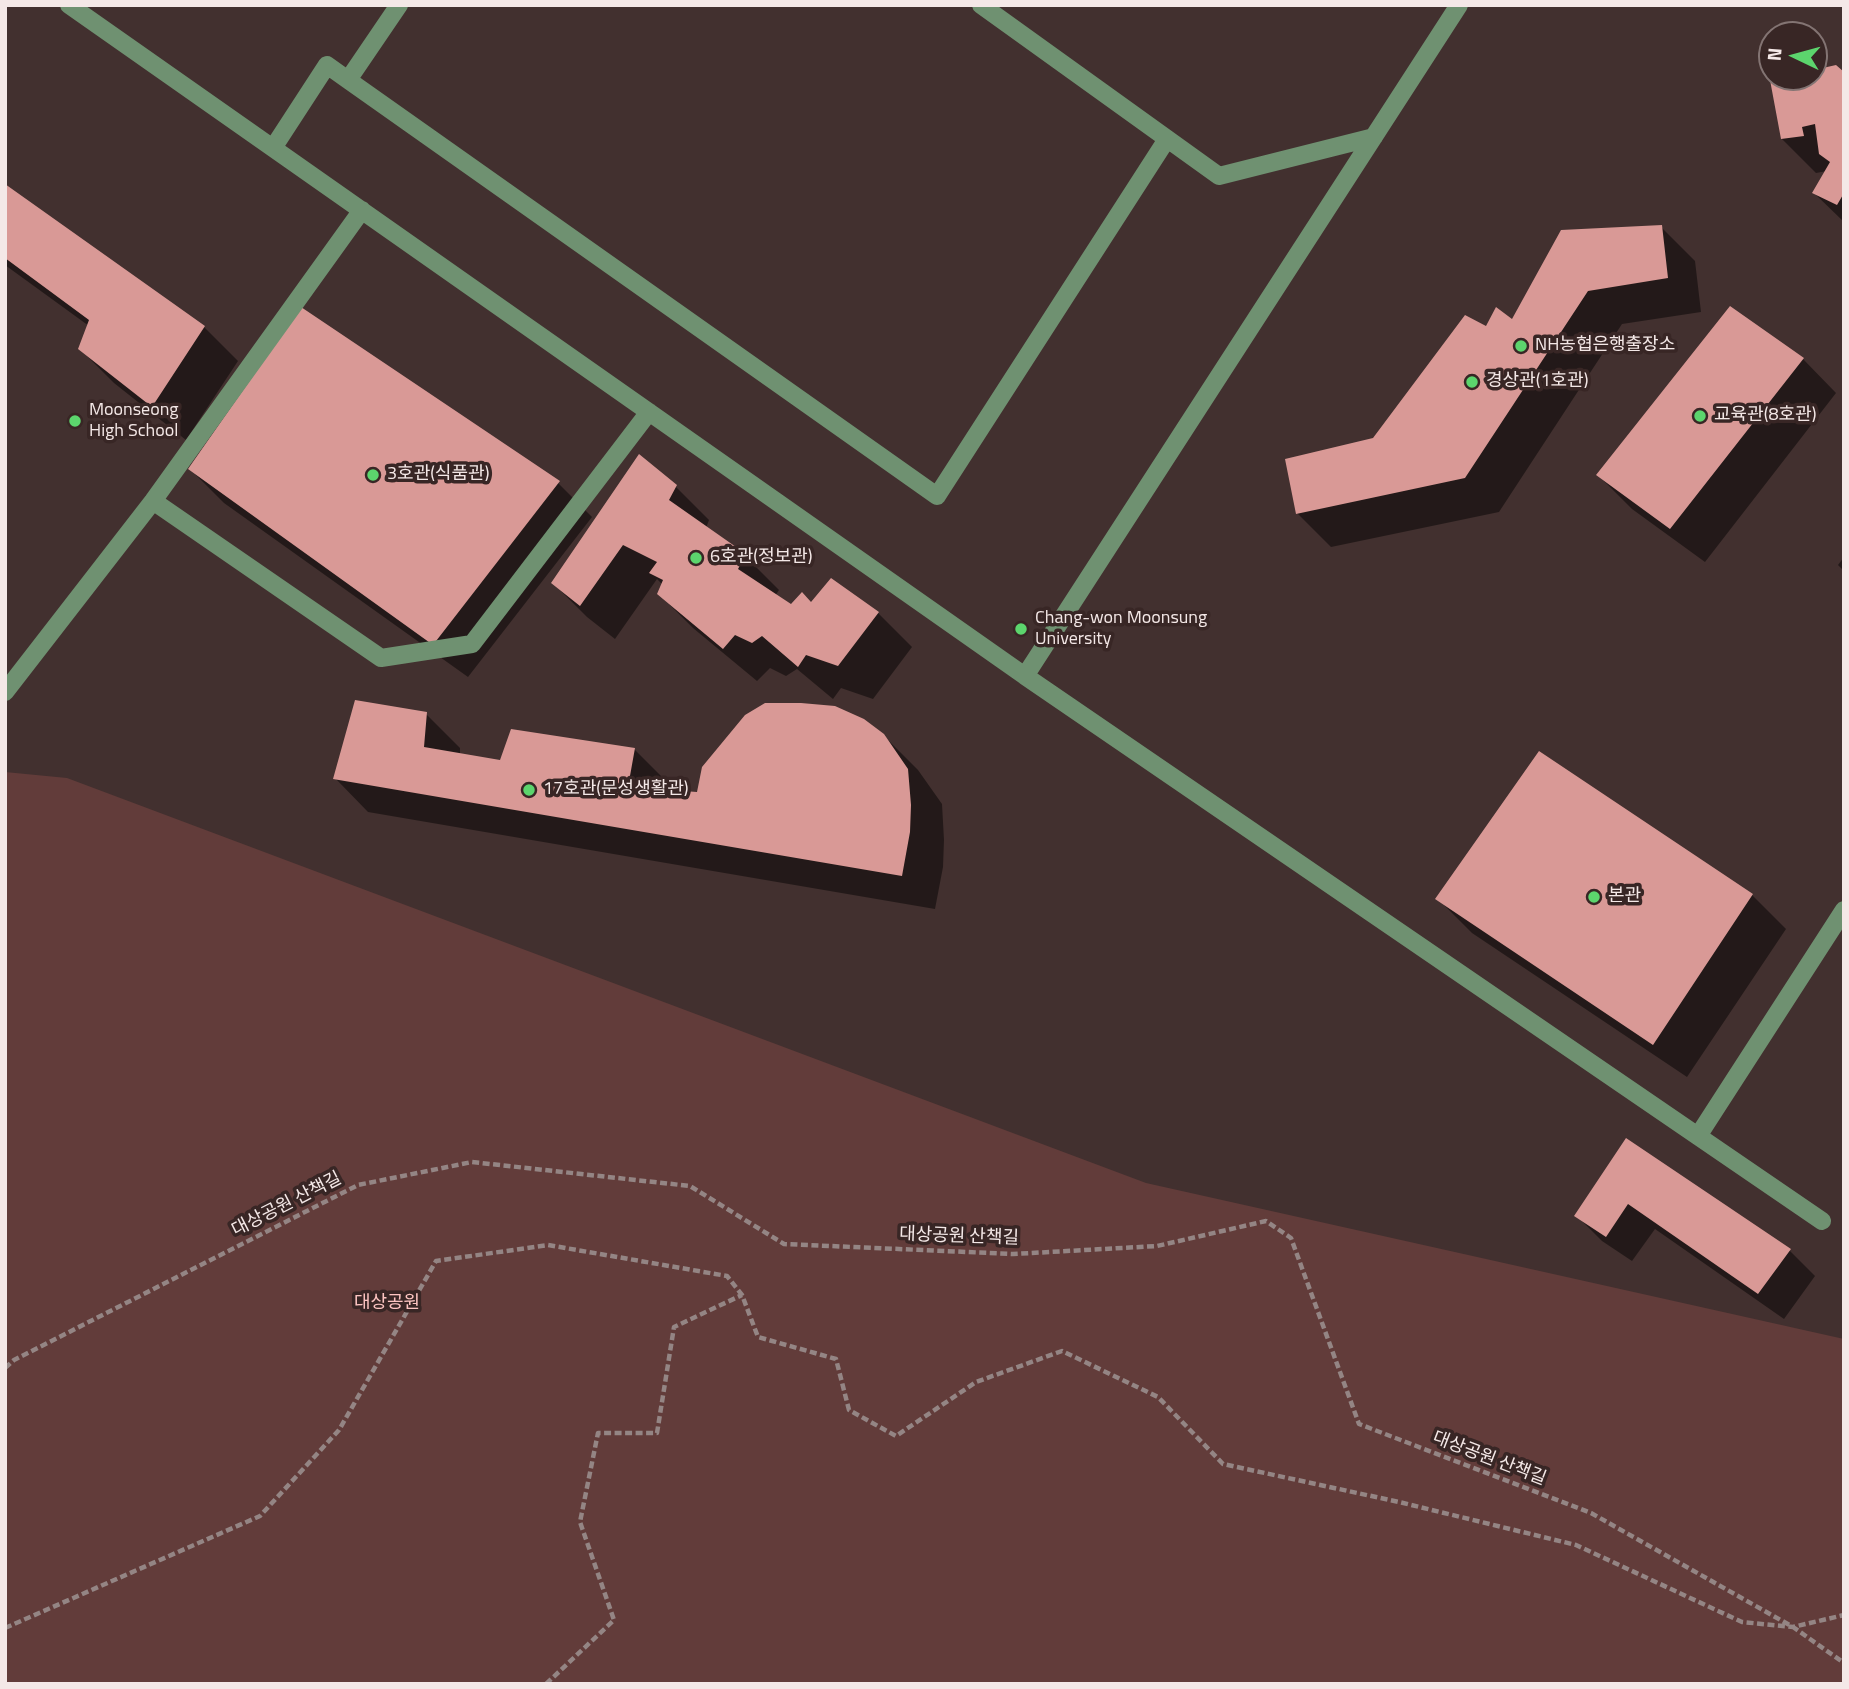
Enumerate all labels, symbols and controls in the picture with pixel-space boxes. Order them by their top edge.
north arrow [1758,21,1828,91]
text: N [1759,46,1789,62]
place label: NH농협은행출장소 [1535,335,1675,357]
marker: NH농협은행출장소 [1513,338,1529,354]
place label: 경상관(1호관) [1486,371,1588,393]
marker: 경상관(1호관) [1464,374,1480,390]
place label: Moonseong High School [89,400,179,442]
place label: 교육관(8호관) [1714,405,1816,427]
marker: 교육관(8호관) [1692,408,1708,424]
marker: Moonseong High School [67,413,83,429]
place label: 3호관(식품관) [387,464,489,486]
marker: 3호관(식품관) [365,467,381,483]
place label: 6호관(정보관) [710,547,812,569]
marker: 6호관(정보관) [688,550,704,566]
place label: Chang-won Moonsung University [1035,608,1207,650]
marker: Chang-won Moonsung University [1013,621,1029,637]
place label: 17호관(문성생활관) [543,779,689,801]
marker: 17호관(문성생활관) [521,782,537,798]
place label: 본관 [1608,886,1641,908]
marker: 본관 [1586,889,1602,905]
street label: 대상공원 산책길 [229,1168,345,1242]
street label: 대상공원 산책길 [899,1224,1019,1250]
park label: 대상공원 [354,1293,420,1315]
street label: 대상공원 산책길 [1429,1427,1549,1491]

